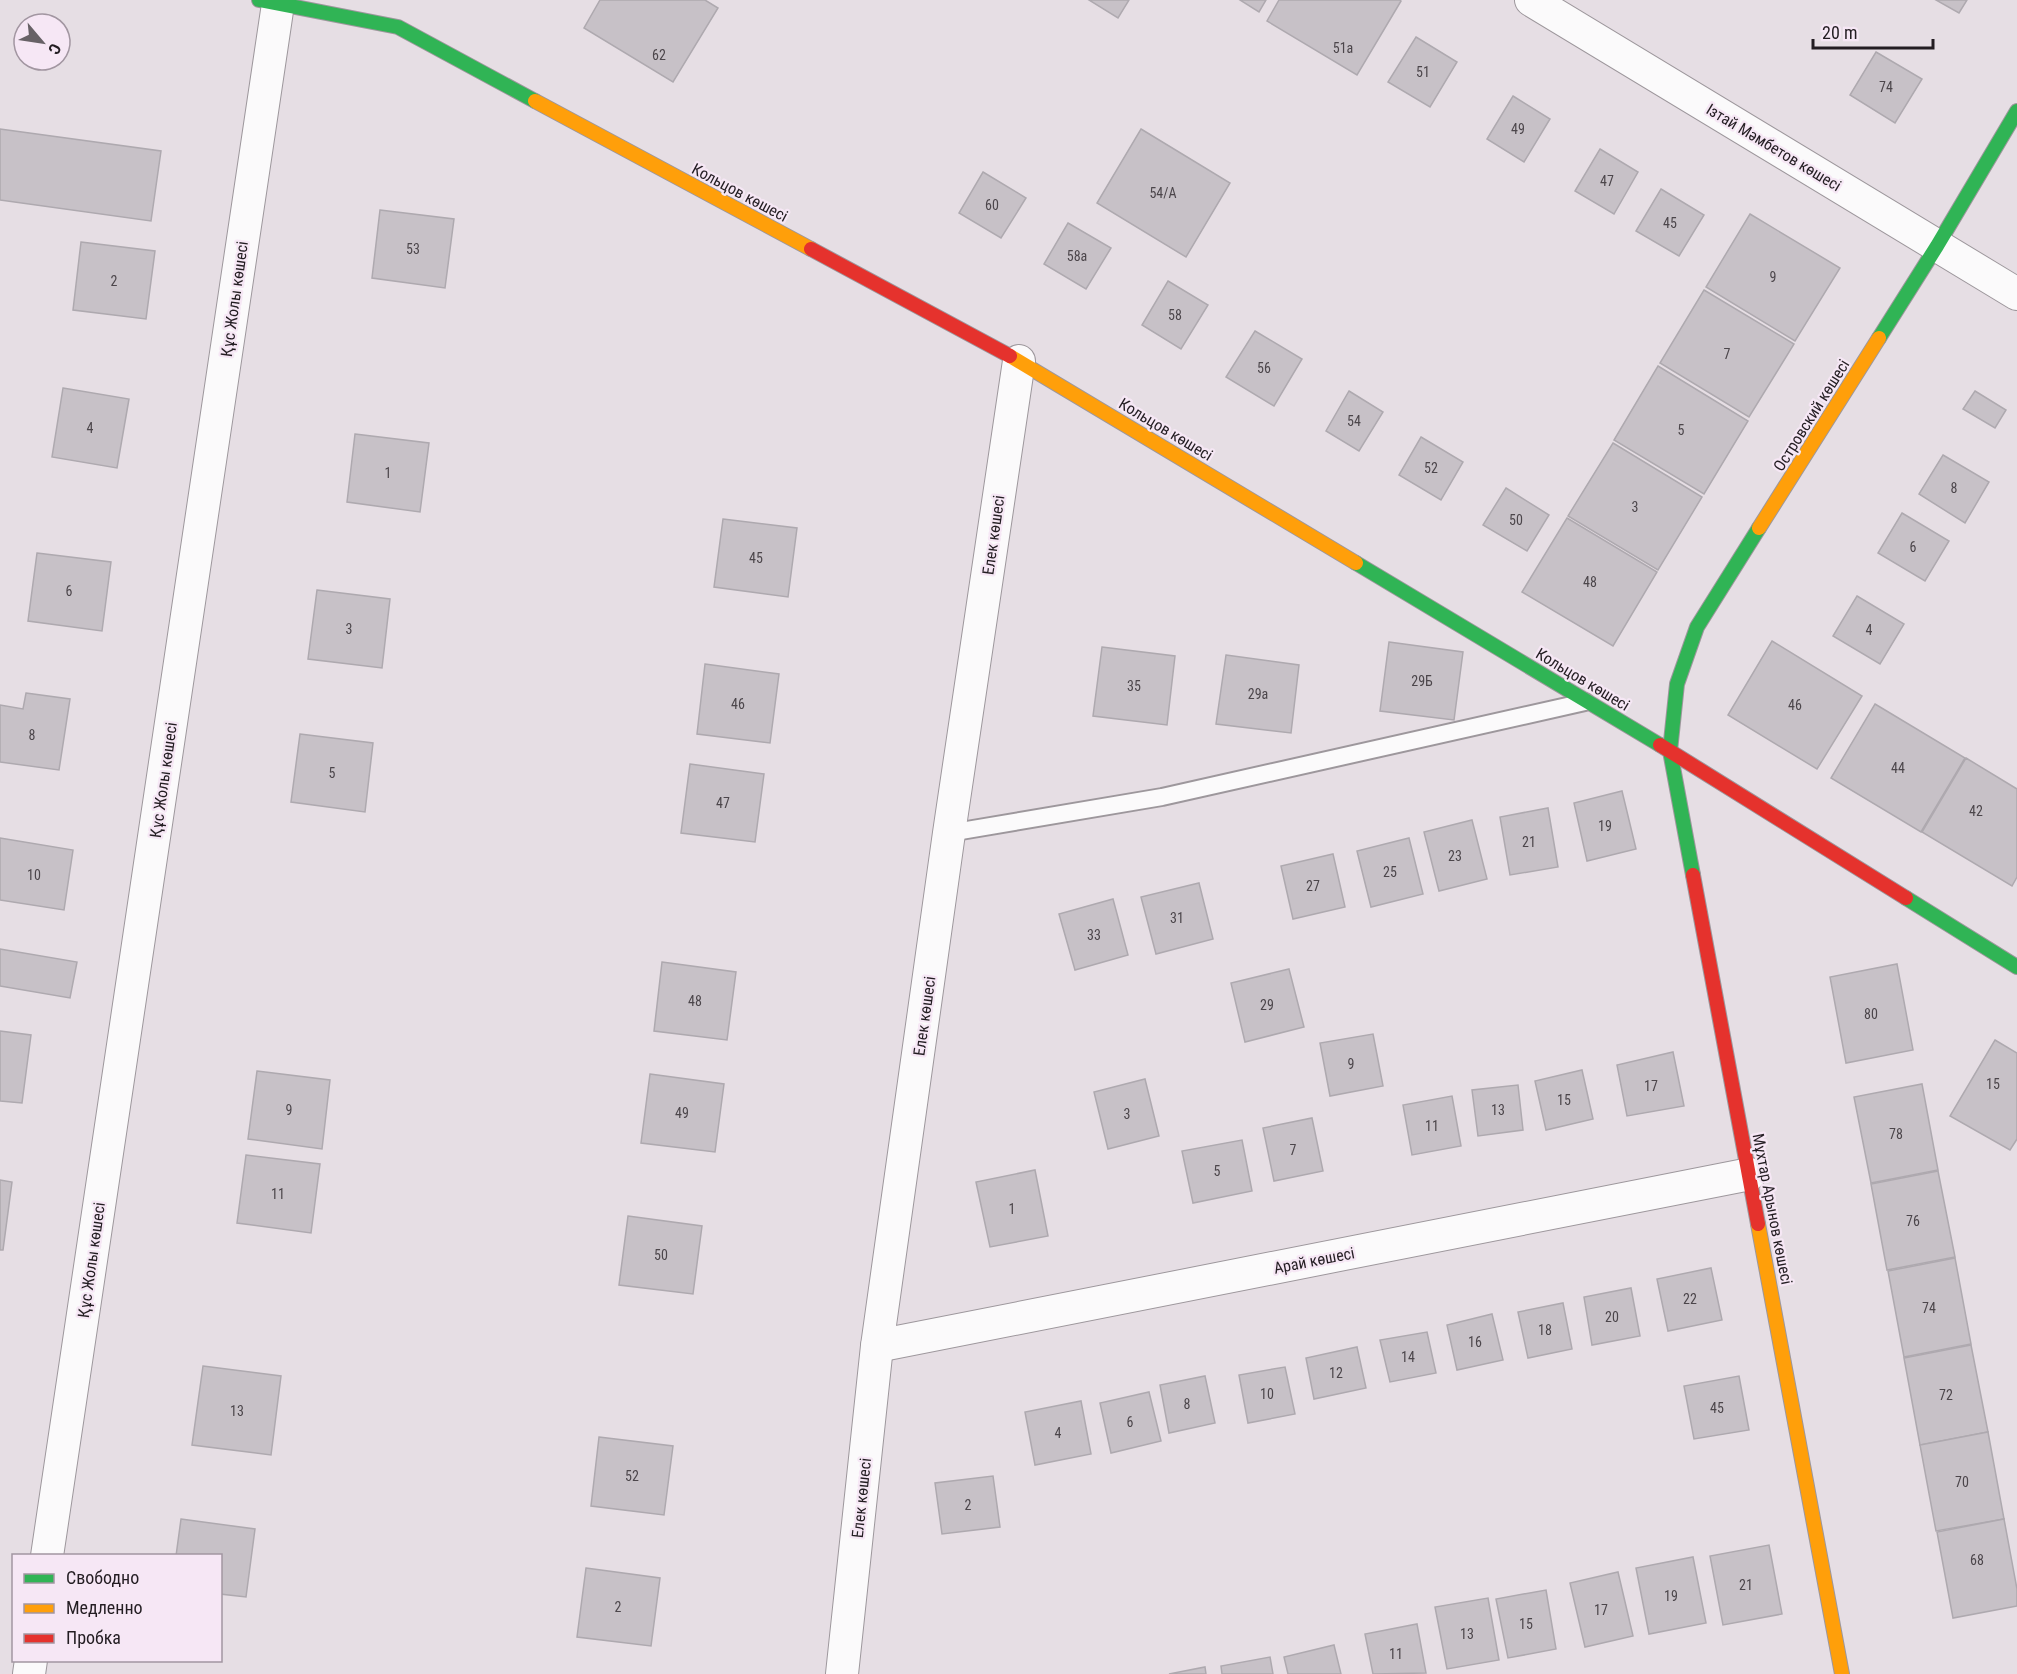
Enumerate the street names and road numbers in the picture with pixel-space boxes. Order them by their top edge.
street label: Ізтай Мәмбетов көшесі [1703,100,1845,195]
street label: Кольцов көшесі [689,159,791,226]
street label: Құс Жолы көшесі [217,240,252,358]
street label: Островский көшесі [1769,356,1853,475]
street label: Кольцов көшесі [1115,394,1216,465]
street label: Елек көшесі [978,494,1008,576]
street label: Кольцов көшесі [1532,644,1633,715]
street label: Құс Жолы көшесі [146,721,181,839]
street label: Елек көшесі [909,975,939,1057]
street label: Мұхтар Арынов көшесі [1749,1132,1796,1286]
street label: Құс Жолы көшесі [74,1201,109,1319]
street label: Арай көшесі [1272,1243,1356,1278]
street label: Елек көшесі [848,1457,875,1539]

